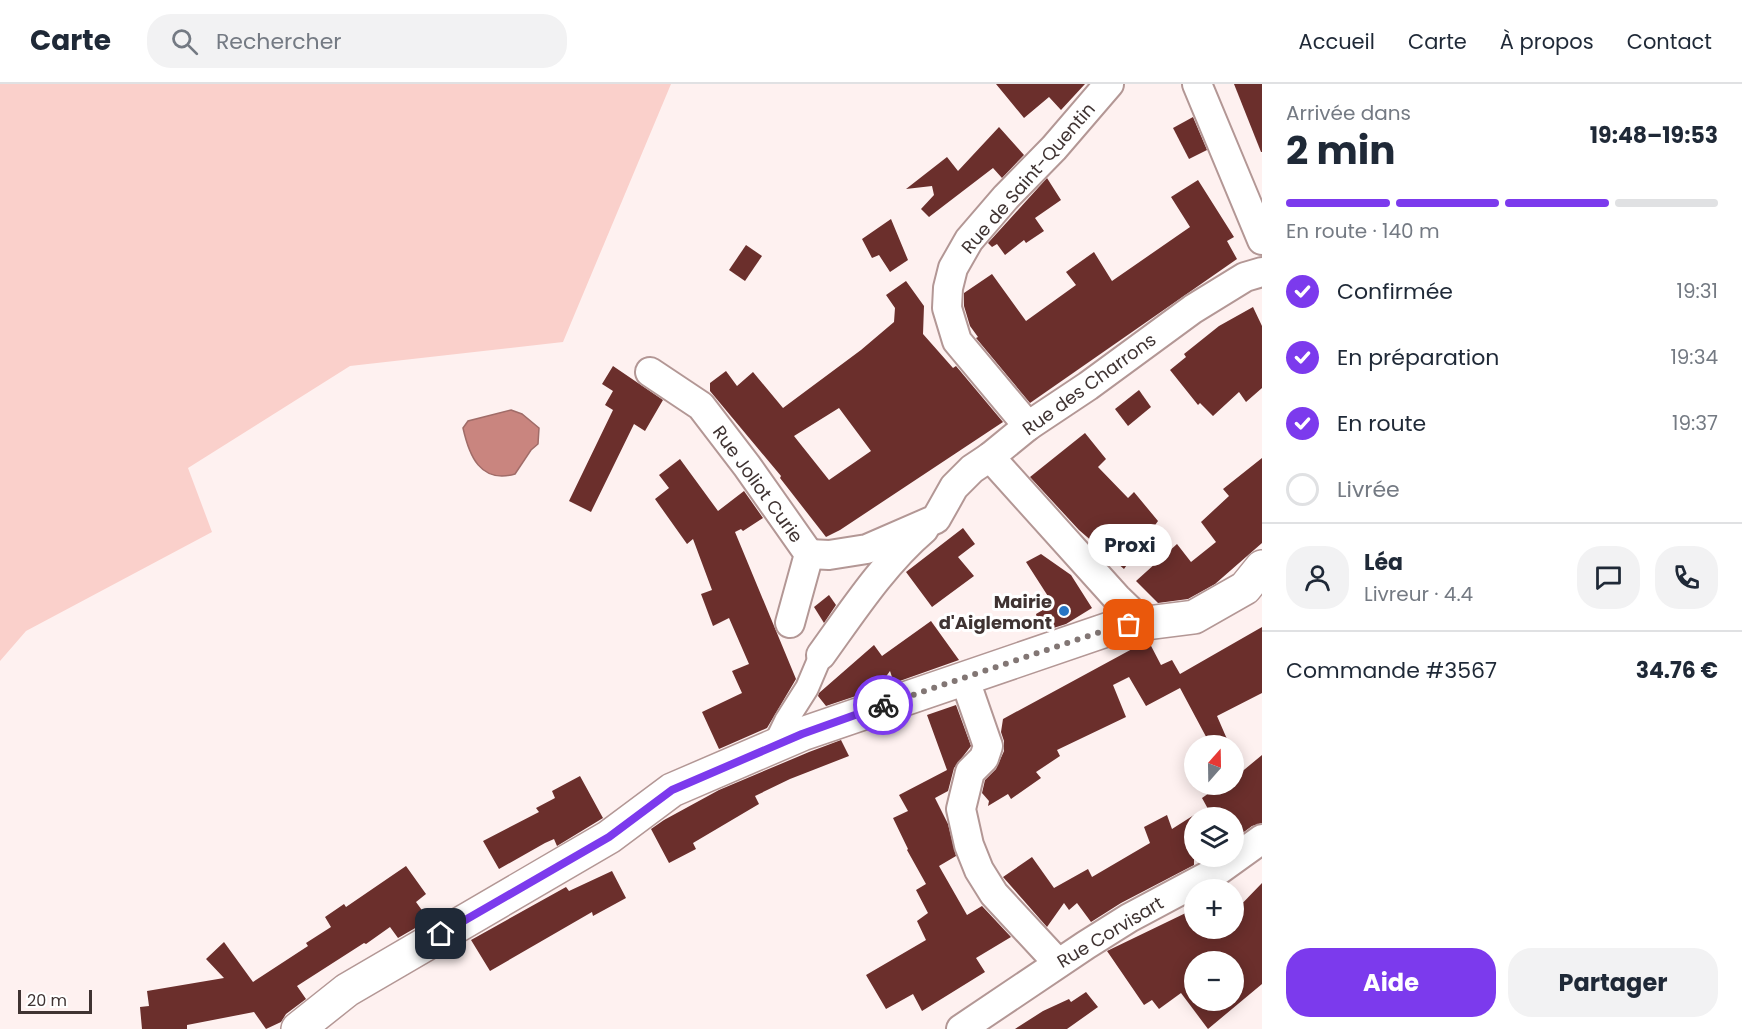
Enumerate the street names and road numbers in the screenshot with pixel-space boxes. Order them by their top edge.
street label: Rue de Saint-Quentin [955,97,1101,259]
street label: Rue des Charrons [1017,327,1161,441]
street label: Rue Joliot Curie [707,420,809,548]
street label: Rue Corvisart [1052,890,1168,974]

